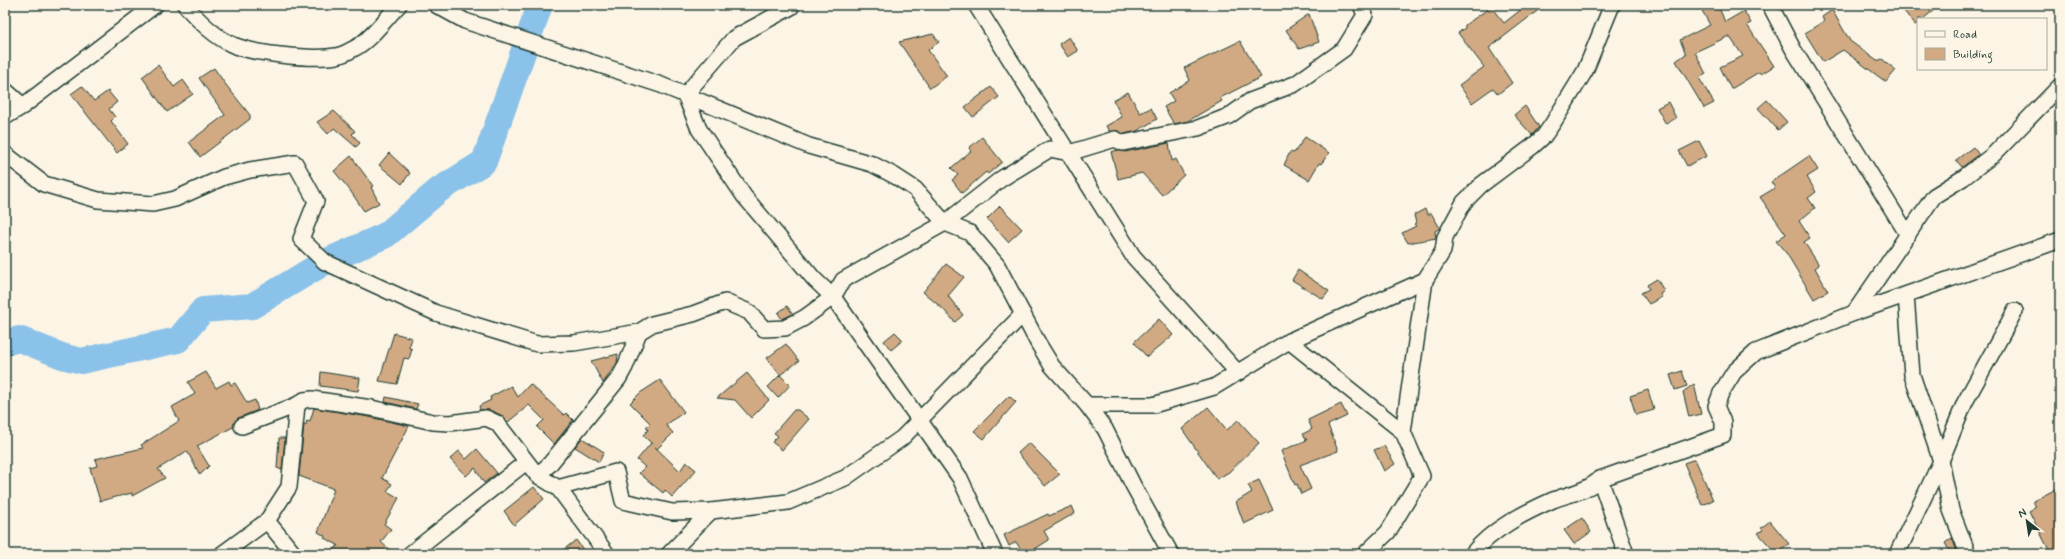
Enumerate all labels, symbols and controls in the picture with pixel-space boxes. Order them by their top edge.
legend [1917,18,2047,70]
text: Road [1953,27,1977,43]
text: Building [1953,47,1993,64]
north arrow [2007,501,2047,541]
text: N [2016,505,2029,521]

